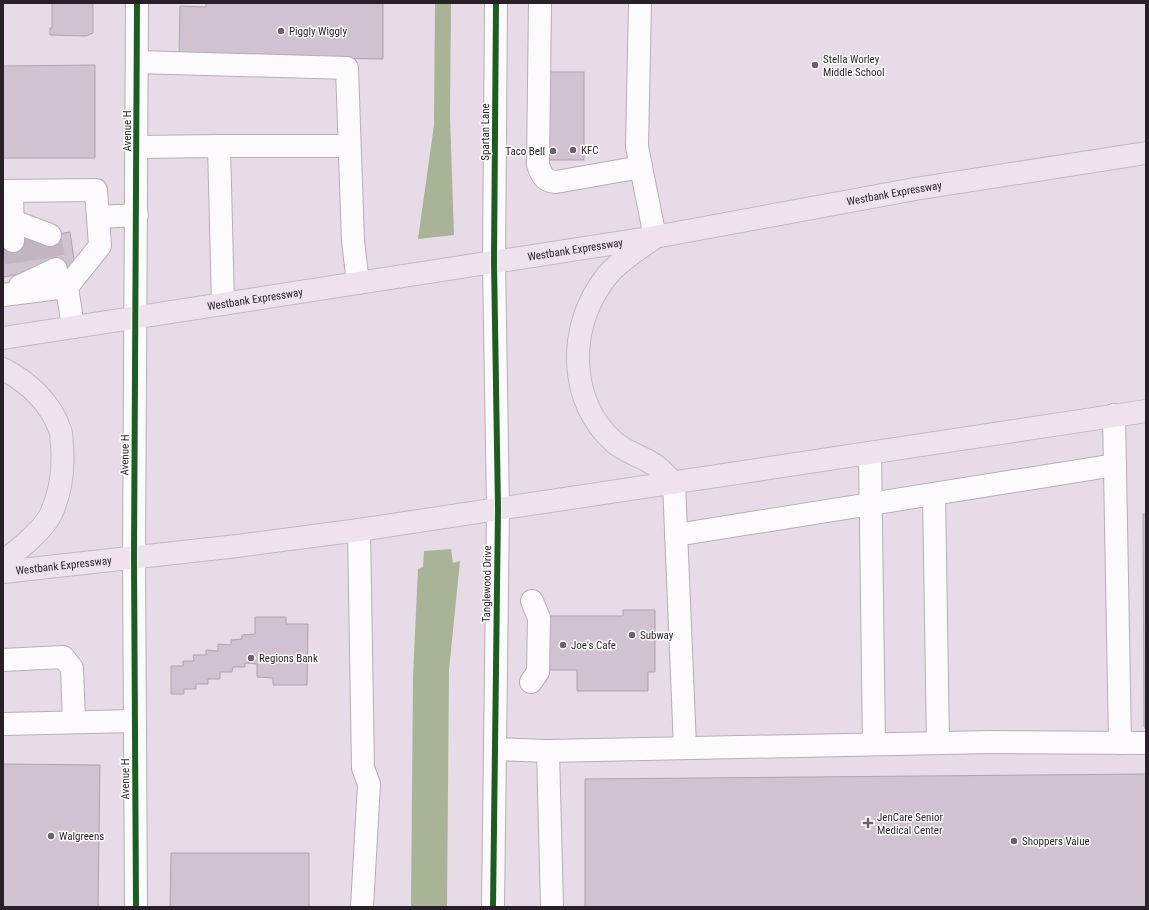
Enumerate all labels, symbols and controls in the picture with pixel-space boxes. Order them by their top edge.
place label: Piggly Wiggly [289,25,347,38]
marker: Piggly Wiggly [276,26,286,36]
place label: Stella Worley Middle School [823,53,885,79]
marker: Stella Worley Middle School [810,60,820,70]
street label: Spartan Lane [479,103,492,161]
street label: Avenue H [121,110,134,152]
place label: KFC [581,144,599,157]
place label: Taco Bell [505,145,545,158]
marker: KFC [568,145,578,155]
marker: Taco Bell [548,146,558,156]
street label: Westbank Expressway [846,178,943,208]
street label: Westbank Expressway [527,236,624,263]
street label: Westbank Expressway [206,285,304,313]
street label: Avenue H [118,434,132,476]
street label: Tanglewood Drive [480,545,494,623]
street label: Westbank Expressway [15,553,113,577]
place label: Subway [640,629,674,642]
marker: Subway [627,630,637,640]
place label: Joe's Cafe [571,639,616,652]
marker: Joe's Cafe [558,640,568,650]
place label: Regions Bank [259,652,318,665]
marker: Regions Bank [246,653,256,663]
street label: Avenue H [119,758,132,800]
place label: JenCare Senior Medical Center [877,811,943,837]
marker: JenCare Senior Medical Center [862,817,874,829]
place label: Walgreens [59,830,104,843]
marker: Walgreens [46,831,56,841]
place label: Shoppers Value [1022,835,1090,848]
marker: Shoppers Value [1009,836,1019,846]

